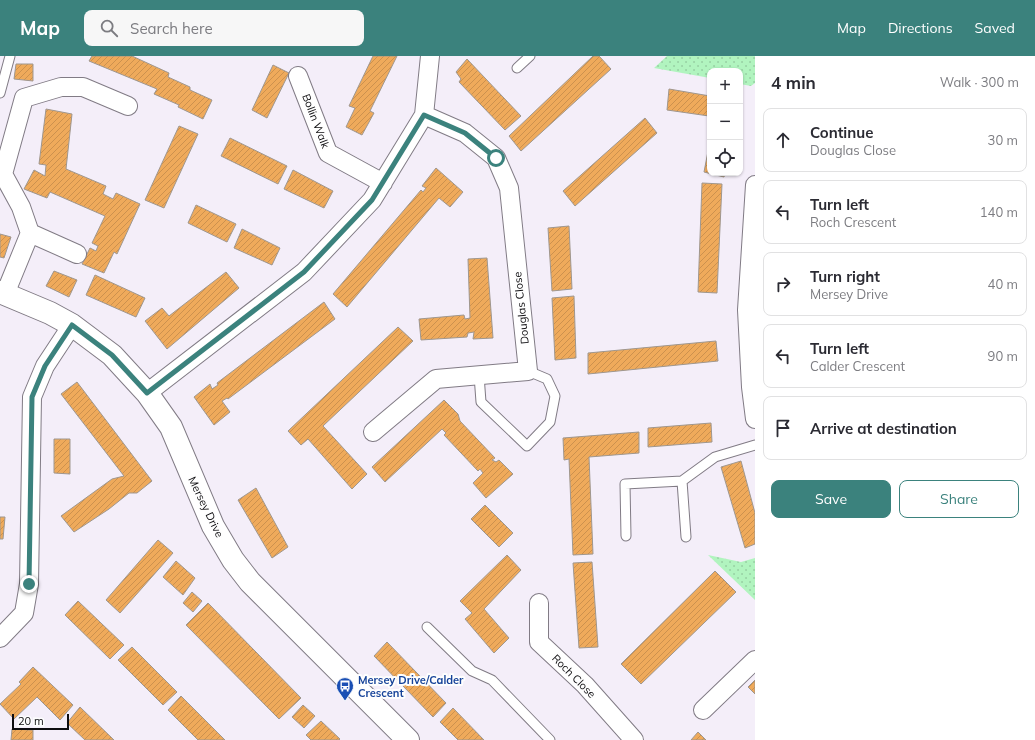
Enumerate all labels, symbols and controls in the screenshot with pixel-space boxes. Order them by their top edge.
search box [84,10,364,46]
text: Map [20,16,60,40]
icon: search [98,17,120,39]
text: Search here [130,19,213,38]
text: Map [837,19,866,37]
text: Directions [888,19,953,37]
text: Saved [975,19,1015,37]
map controls [707,68,743,176]
button: + [707,68,743,104]
text: 4 min [771,72,816,93]
text: Walk · 300 m [940,74,1019,90]
street label: Bollin Walk [299,92,333,151]
button: − [707,104,743,140]
text: Continue [810,123,873,142]
icon: ahead [772,129,794,151]
text: 30 m [988,132,1018,148]
button: locate [707,140,743,176]
text: Douglas Close [810,142,896,158]
route start [487,149,505,167]
text: Turn left [810,195,869,214]
icon: left [772,201,794,223]
text: 140 m [980,204,1018,220]
text: Roch Crescent [810,214,896,230]
text: Turn right [810,267,880,286]
street label: Douglas Close [510,271,532,345]
icon: right [772,273,794,295]
text: 40 m [988,276,1018,292]
text: Mersey Drive [810,286,888,302]
text: Turn left [810,339,869,358]
icon: left [772,345,794,367]
text: 90 m [988,348,1018,364]
text: Calder Crescent [810,358,905,374]
icon: arrive [772,417,794,439]
text: Arrive at destination [810,419,957,438]
street label: Mersey Drive [185,474,227,540]
button: Save [771,480,891,518]
button: Share [899,480,1019,518]
route end [20,575,38,593]
street label: Roch Close [549,651,599,701]
place label: Mersey Drive/Calder Crescent [358,673,464,700]
bus stop icon: Mersey Drive/Calder Crescent [335,676,355,701]
scale bar [12,712,69,731]
text: 20 m [18,714,44,728]

